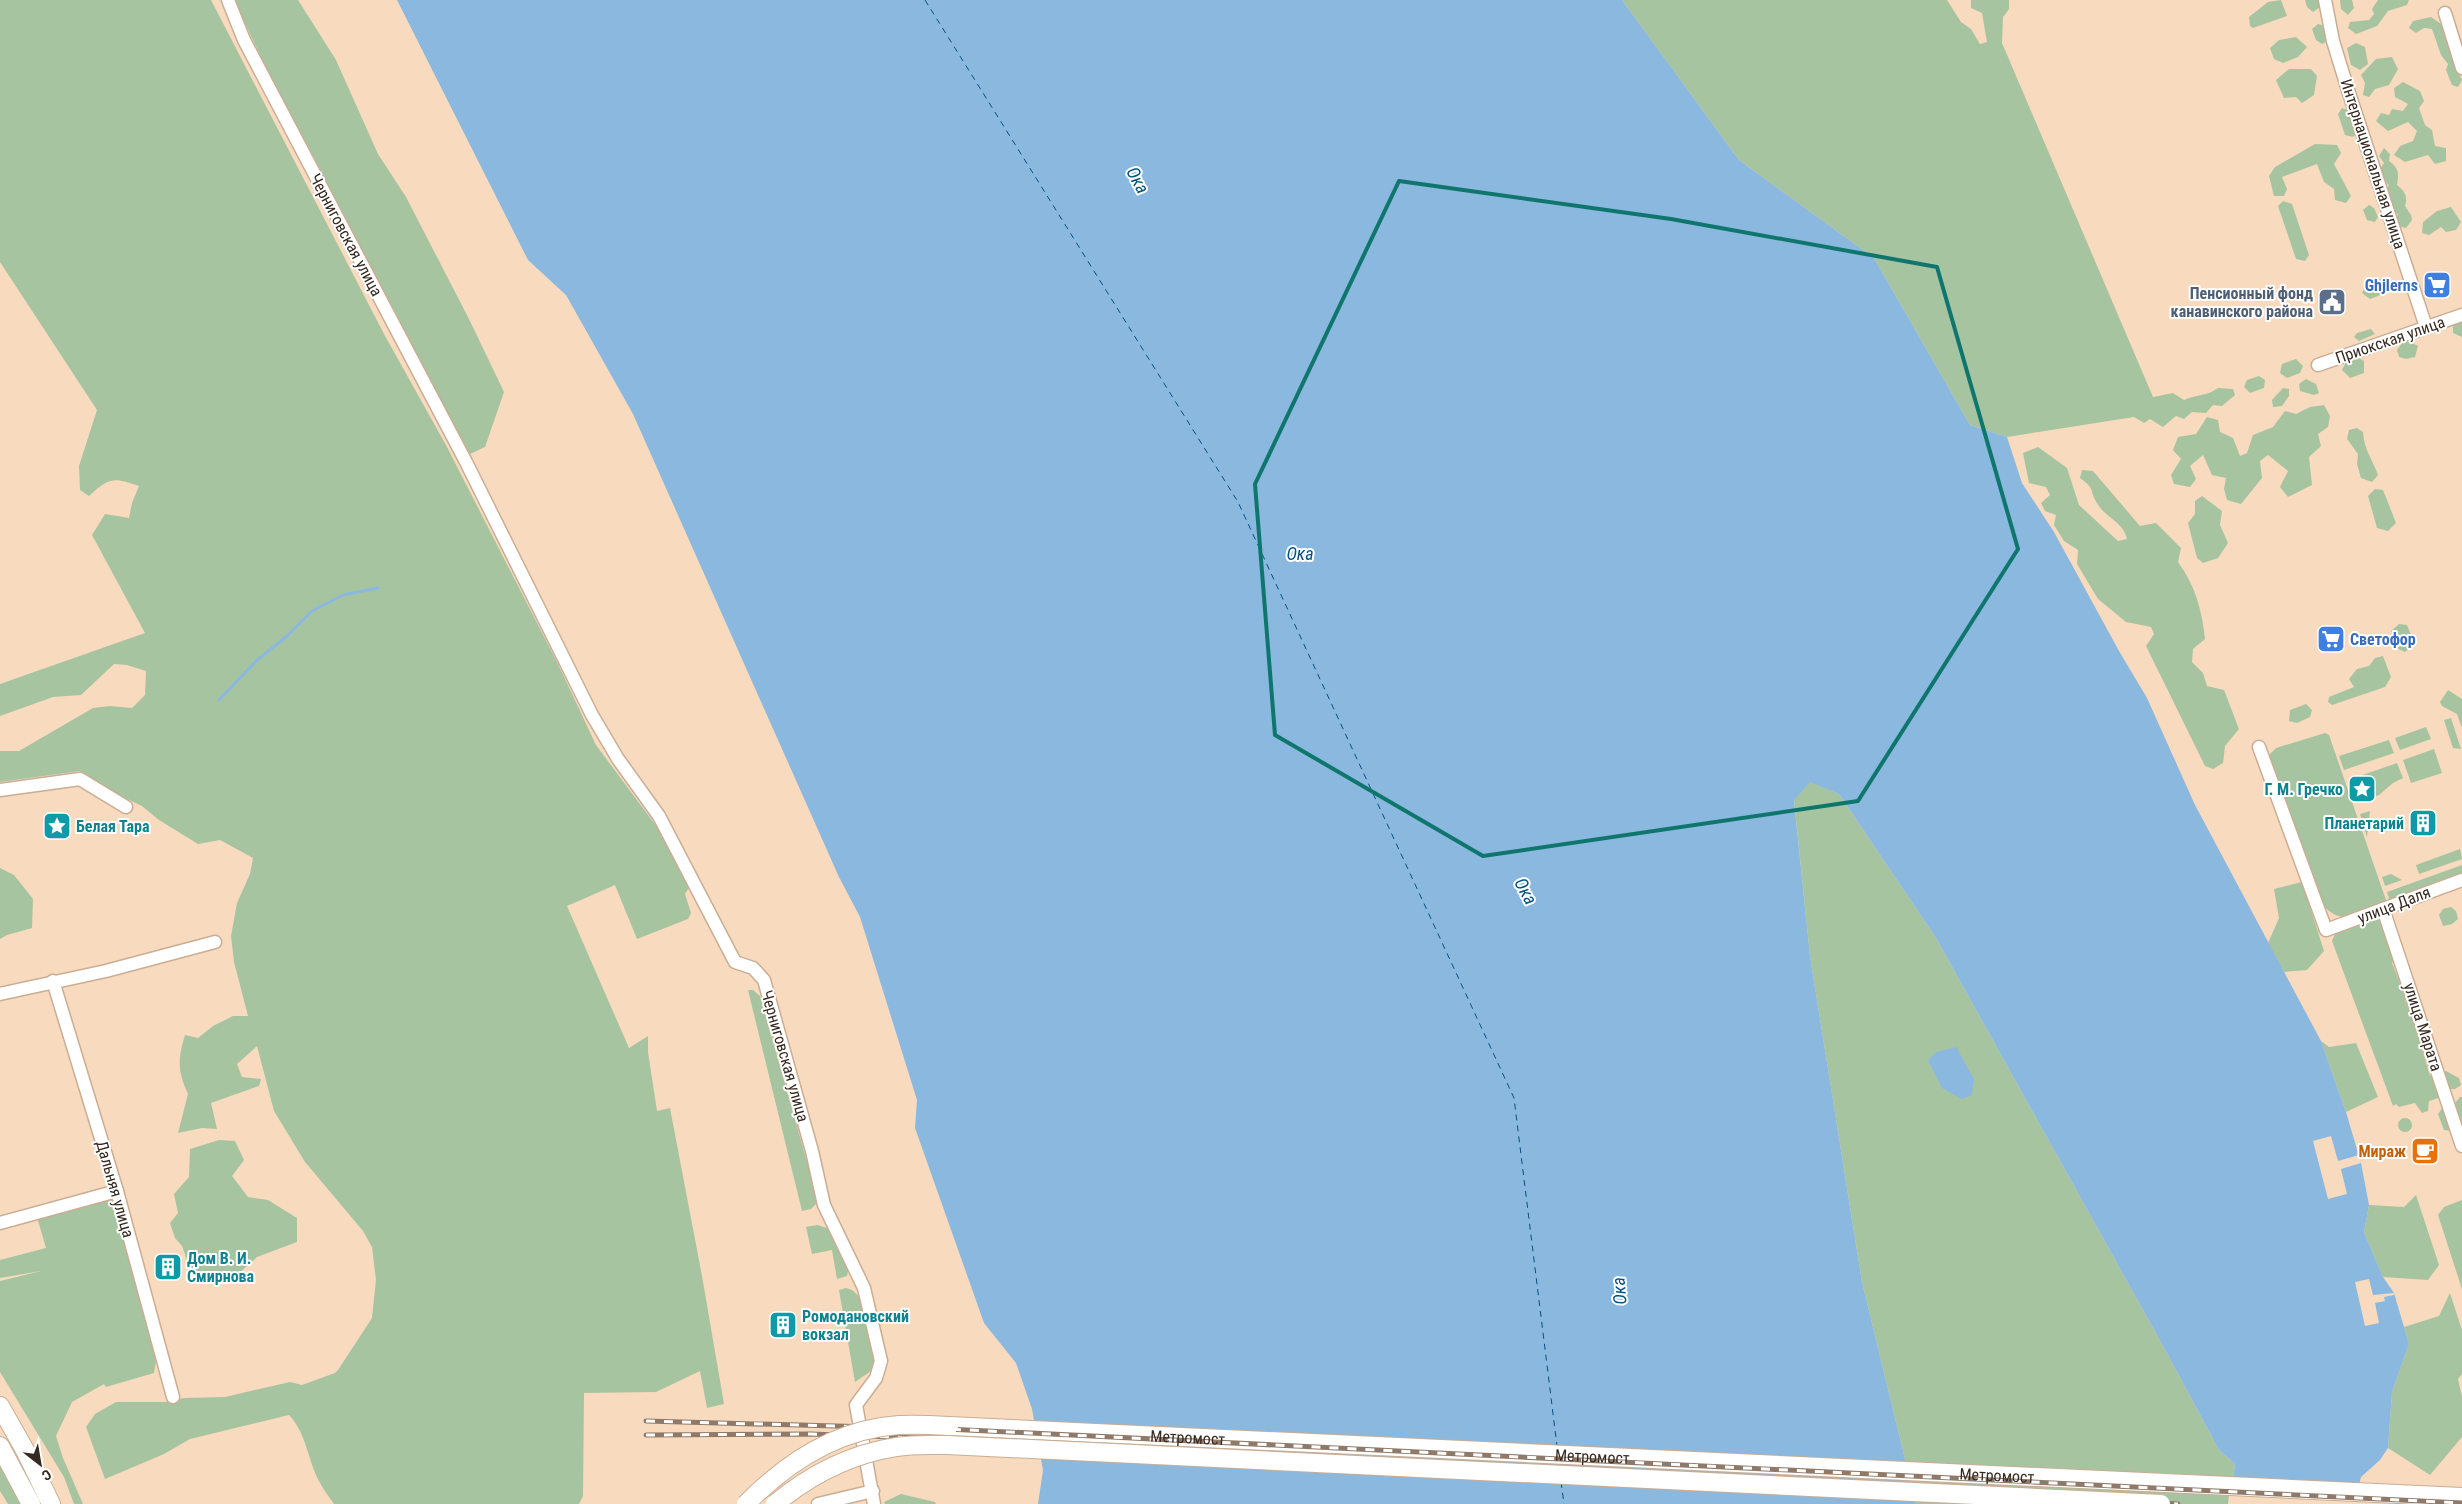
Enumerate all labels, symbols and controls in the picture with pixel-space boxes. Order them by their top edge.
street label: Интернациональная улица [2337,77,2409,251]
water label: Ока [1122,163,1154,197]
street label: Черниговская улица [306,170,386,300]
supermarket icon: Ghjlerns [2422,270,2452,300]
place label: Ghjlerns [2365,276,2418,295]
place label: Пенсионный фонд канавинского района [2171,284,2313,321]
public building icon: Пенсионный фонд канавинского района [2317,287,2347,317]
street label: Приокская улица [2333,312,2447,368]
water label: Ока [1286,543,1314,564]
supermarket icon: Светофор [2316,624,2346,654]
place label: Светофор [2350,630,2416,649]
place icon: Г. М. Гречко [2347,774,2377,804]
place label: Г. М. Гречко [2264,780,2343,799]
building icon: Планетарий [2408,808,2438,838]
place icon: Белая Тара [42,811,72,841]
place label: Планетарий [2324,814,2404,833]
place label: Белая Тара [76,817,150,836]
water label: Ока [1510,874,1542,908]
street label: улица Даля [2355,882,2433,928]
street label: улица Марата [2400,980,2446,1074]
street label: Черниговская улица [757,988,813,1124]
cafe icon: Мираж [2410,1136,2440,1166]
street label: Дальняя улица [92,1138,138,1240]
place label: Мираж [2358,1142,2406,1161]
place label: Дом В. И. Смирнова [187,1249,255,1286]
building icon: Дом В. И. Смирнова [153,1252,183,1282]
water label: Ока [1608,1277,1630,1305]
place label: Ромодановский вокзал [802,1307,909,1344]
building icon: Ромодановский вокзал [768,1310,798,1340]
street label: Метромост [1150,1426,1226,1448]
north arrow [15,1439,65,1489]
street label: Метромост [1554,1445,1630,1467]
street label: Метромост [1959,1464,2035,1486]
text: С [39,1466,54,1484]

